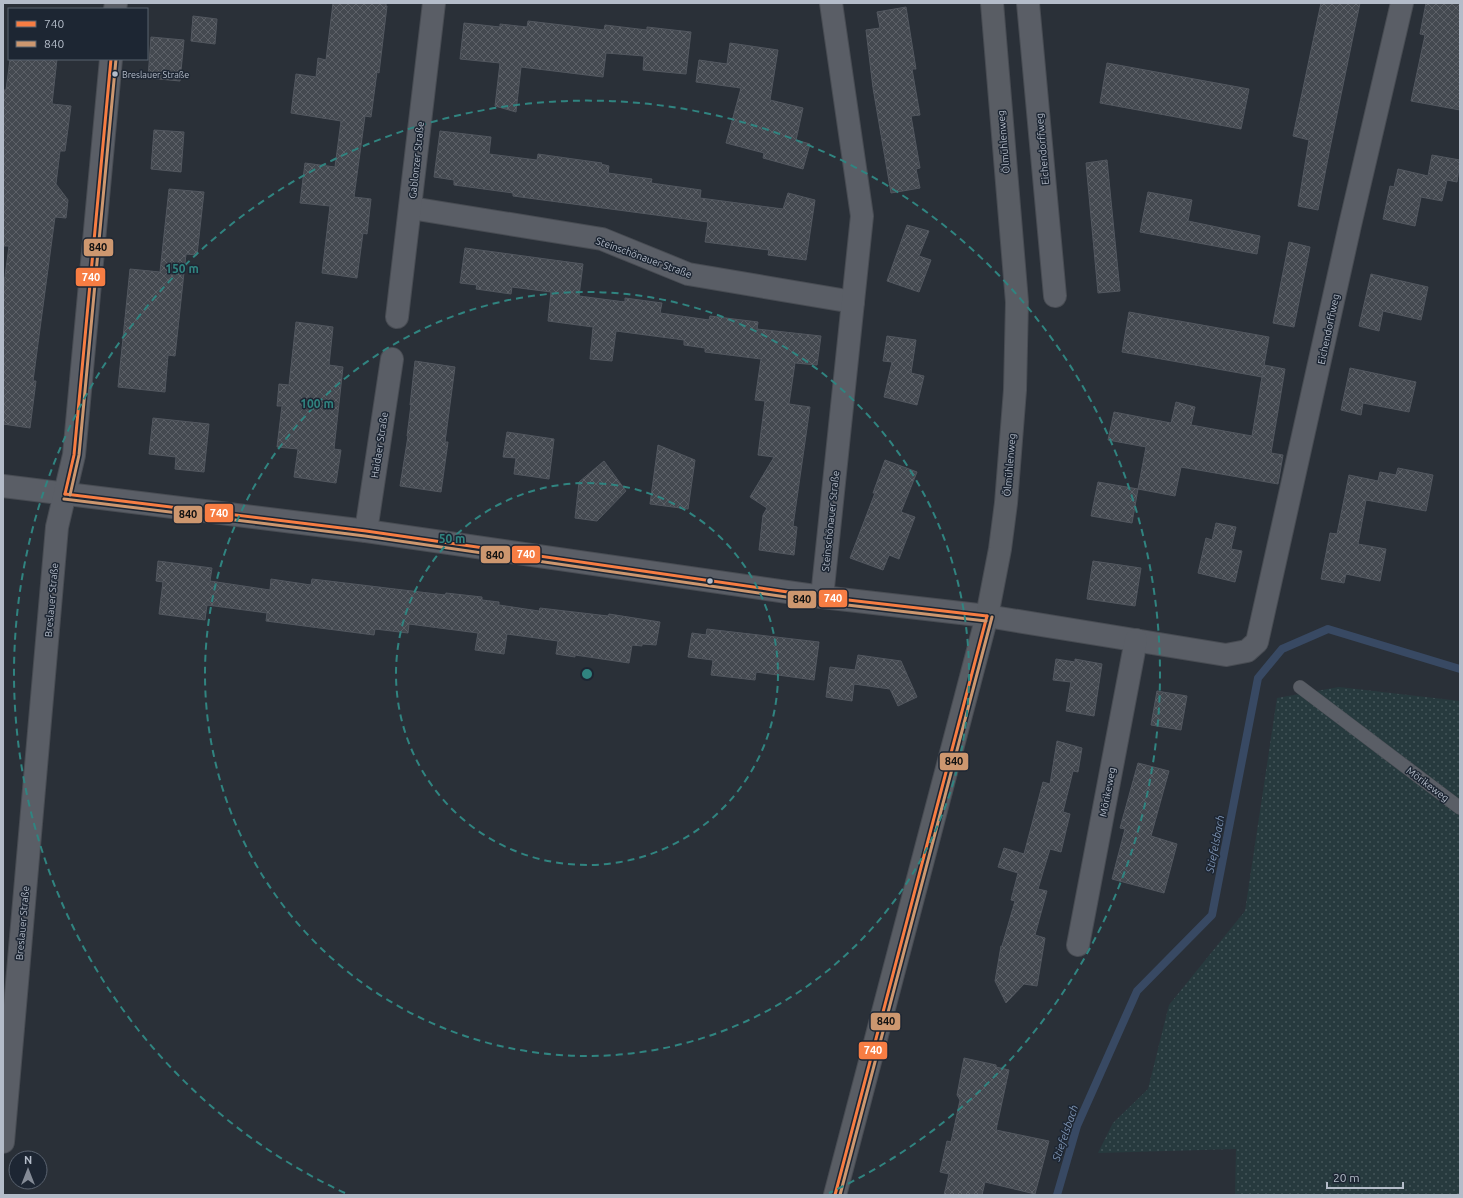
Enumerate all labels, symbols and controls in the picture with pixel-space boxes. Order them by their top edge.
legend [8,8,148,60]
text: 740 [44,17,65,30]
text: 840 [44,37,65,50]
marker: Breslauer Straße [110,69,120,79]
place label: Breslauer Straße [122,70,189,80]
street label: Ölmühlenweg [995,110,1012,174]
street label: Eichendorffweg [1034,113,1051,185]
street label: Gablonzer Straße [407,121,426,199]
street label: Steinschönauer Straße [594,235,693,280]
line badge: 840 [83,238,114,257]
text: 840 [89,241,107,253]
text: 150 m [165,262,199,275]
line badge: 740 [75,267,106,287]
text: 740 [82,271,100,283]
street label: Eichendorffweg [1316,293,1341,365]
text: 100 m [300,397,334,410]
street label: Haidaer Straße [369,411,390,479]
street label: Ölmühlenweg [1001,433,1018,497]
street label: Steinschönauer Straße [820,470,841,572]
line badge: 740 [204,503,234,523]
line badge: 840 [173,505,203,524]
text: 740 [210,507,228,519]
text: 840 [179,508,197,520]
text: 50 m [439,532,465,545]
line badge: 840 [480,545,511,564]
line badge: 740 [511,545,541,564]
text: 740 [517,548,535,560]
text: 840 [486,549,504,561]
street label: Breslauer Straße [43,562,60,638]
unlabelled marker [705,576,715,586]
line badge: 740 [818,589,848,608]
line badge: 840 [787,590,817,609]
text: 740 [824,592,842,604]
text: 840 [793,593,811,605]
centre of rings [580,667,594,681]
line badge: 840 [939,752,969,771]
text: 840 [945,755,963,767]
street label: Mörikeweg [1404,765,1451,804]
street label: Mörikeweg [1097,766,1118,818]
water label: Stiefelsbach [1203,814,1226,875]
street label: Breslauer Straße [14,885,31,961]
line badge: 840 [870,1012,901,1031]
text: 840 [877,1015,895,1027]
line badge: 740 [858,1041,888,1060]
text: 740 [864,1044,882,1056]
water label: Stiefelsbach [1049,1103,1080,1164]
north arrow [8,1150,48,1190]
text: N [24,1154,32,1166]
scale bar [1327,1164,1403,1190]
text: 20 m [1333,1171,1360,1184]

